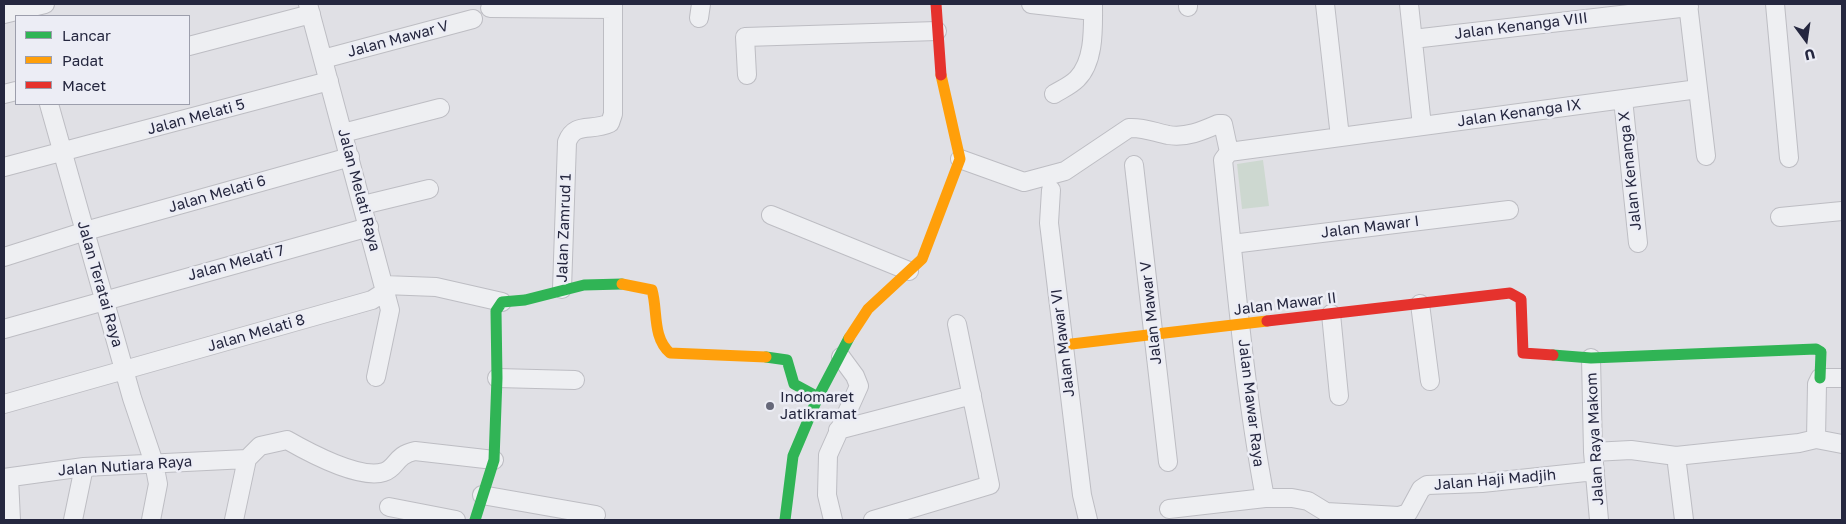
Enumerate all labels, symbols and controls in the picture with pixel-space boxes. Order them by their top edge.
street label: Jalan Kenanga VIII [1453,9,1589,43]
legend [15,15,190,105]
north arrow [1781,15,1831,65]
street label: Jalan Mawar V [345,17,451,61]
text: Lancar [62,26,111,44]
text: U [1803,46,1817,65]
text: Padat [62,51,104,69]
text: Macet [62,76,106,94]
street label: Jalan Melati 5 [145,95,247,139]
street label: Jalan Kenanga IX [1456,95,1582,131]
street label: Jalan Kenanga X [1615,110,1645,232]
street label: Jalan Melati Raya [334,127,384,253]
street label: Jalan Melati 6 [166,171,268,217]
street label: Jalan Zamrud 1 [553,173,575,283]
street label: Jalan Mawar I [1320,212,1420,242]
street label: Jalan Teratai Raya [73,219,127,349]
street label: Jalan Melati 7 [186,241,286,285]
street label: Jalan Mawar V [1137,260,1165,366]
street label: Jalan Mawar VI [1047,288,1079,398]
street label: Jalan Mawar II [1232,289,1338,319]
street label: Jalan Melati 8 [205,310,307,356]
street label: Jalan Mawar Raya [1234,338,1268,468]
street label: Jalan Raya Makom [1583,372,1607,506]
place label: Indomaret Jatikramat [780,388,857,423]
marker: Indomaret Jatikramat [764,400,776,412]
street label: Jalan Nutiara Raya [57,452,193,480]
street label: Jalan Haji Madjih [1433,466,1557,494]

